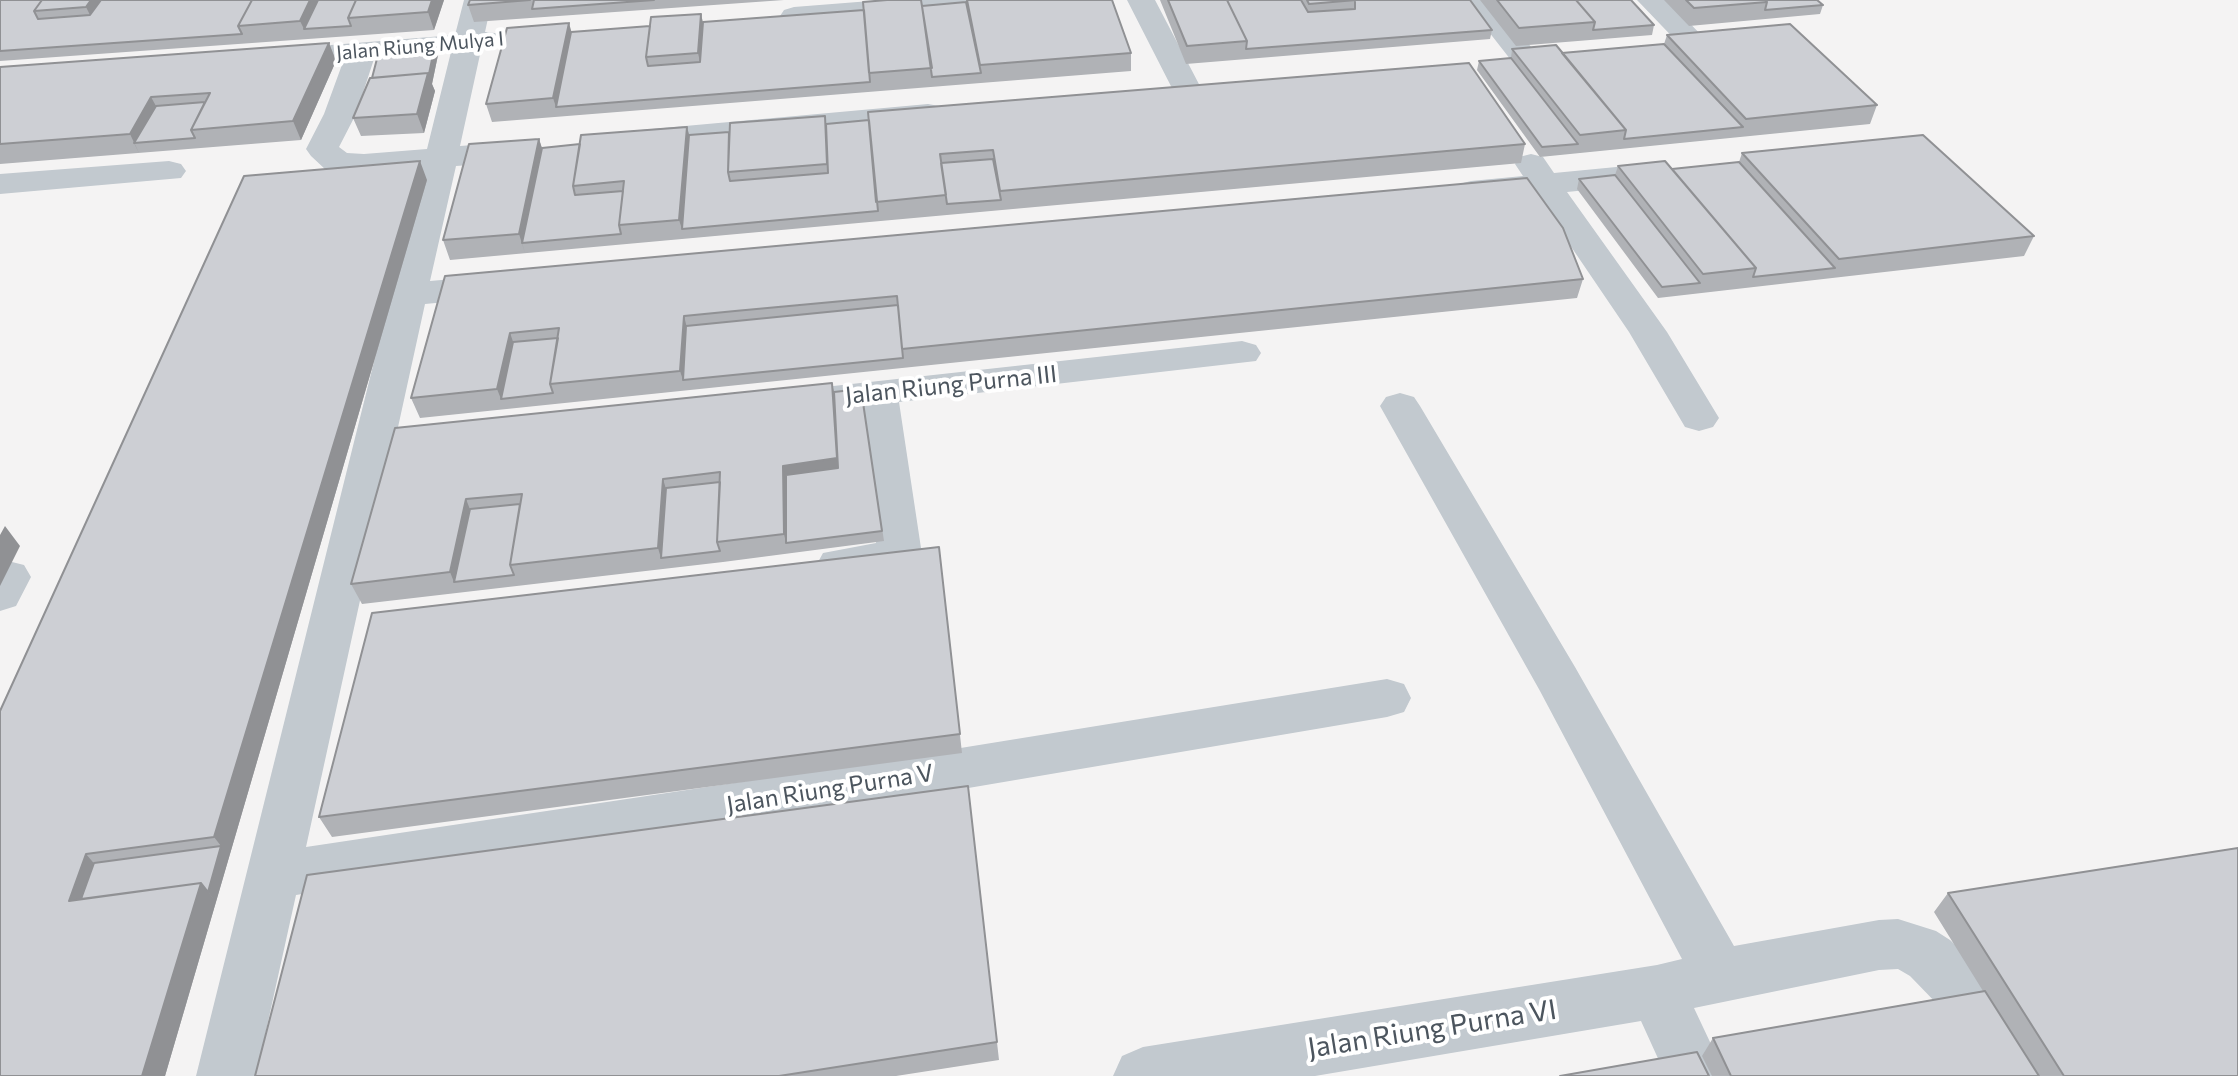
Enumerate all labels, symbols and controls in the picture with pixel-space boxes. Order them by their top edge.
street label: Jalan Riung Mulya I [335,27,505,65]
street label: Jalan Riung Purna III [844,360,1058,410]
street label: Jalan Riung Purna V [725,758,935,820]
street label: Jalan Riung Purna VI [1305,993,1559,1065]

